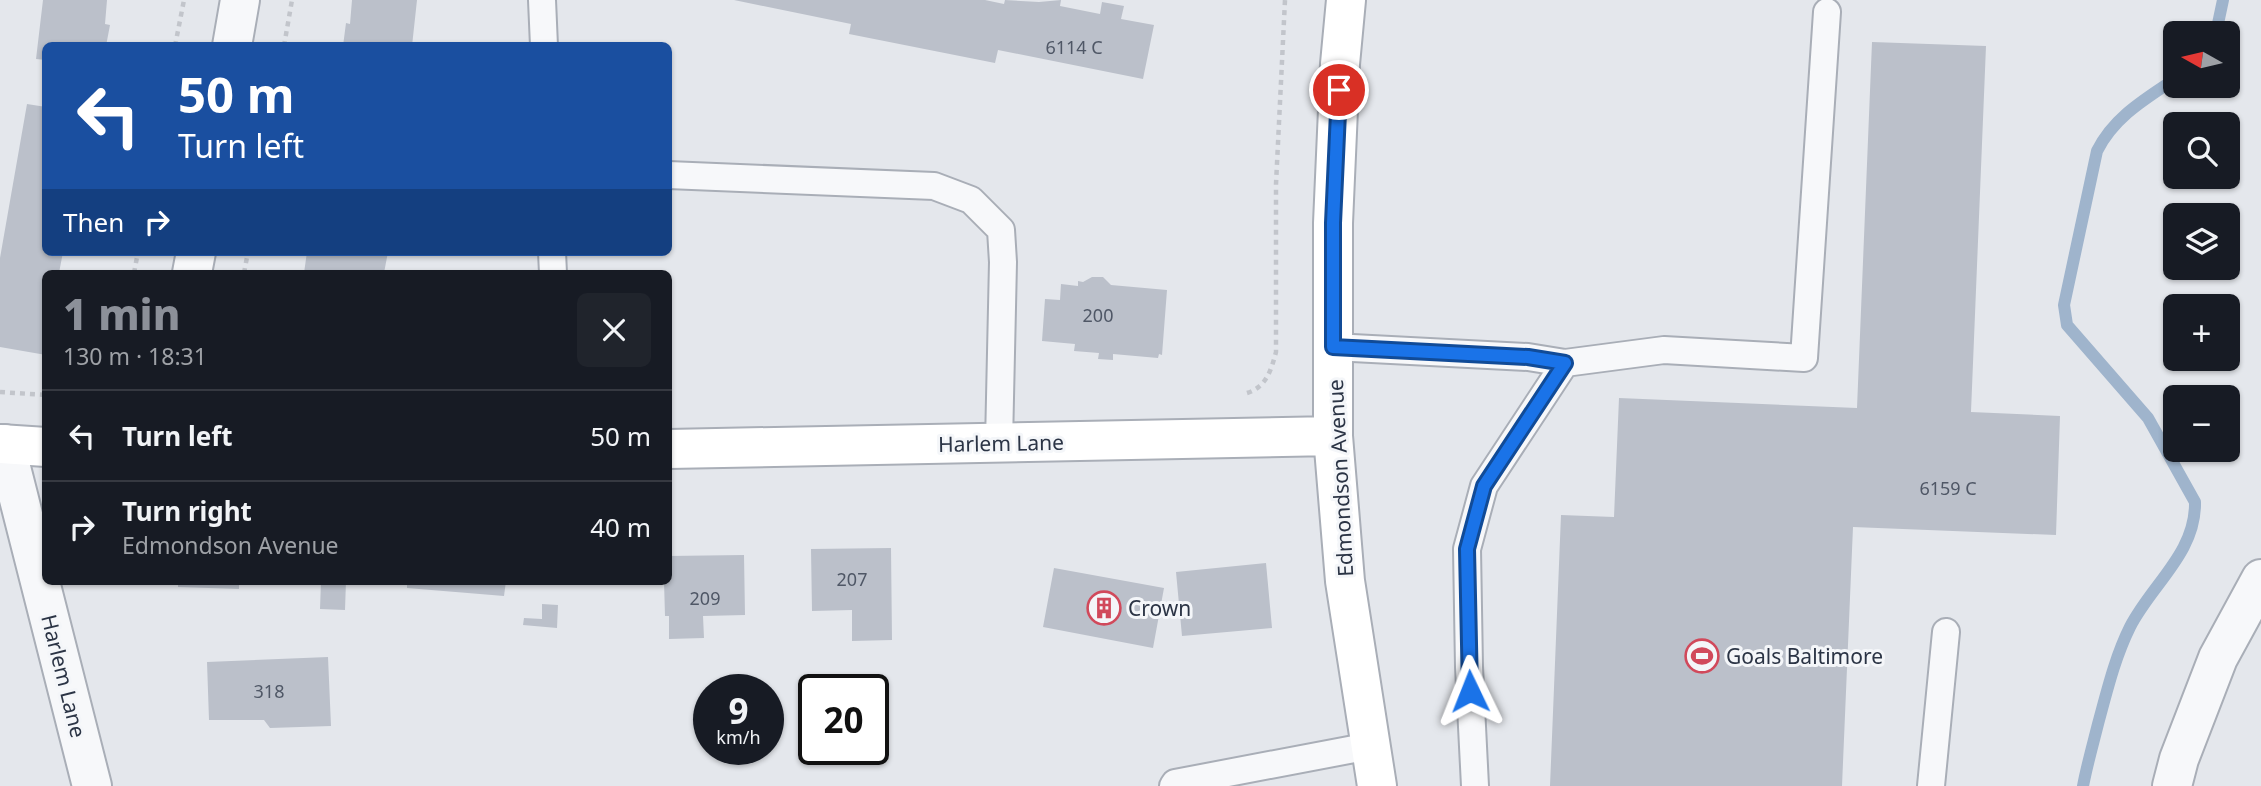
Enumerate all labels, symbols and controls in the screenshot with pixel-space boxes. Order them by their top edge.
north arrow [2163,21,2240,98]
map controls [2163,21,2240,462]
house number: 6114 C [1045,35,1103,59]
pin [1309,60,1369,120]
text: 50 m [178,61,295,127]
icon: left [63,70,154,161]
icon: arrive [1320,71,1358,109]
button: search [2163,112,2240,189]
text: Turn left [178,124,304,167]
icon: right [138,203,176,241]
button: layers [2163,203,2240,280]
text: Then [63,204,124,240]
text: 1 min [63,285,180,342]
button: close [577,293,651,367]
button: + [2163,294,2240,371]
house number: 200 [1083,303,1113,327]
text: 130 m · 18:31 [63,340,207,372]
street label: Edmondson Avenue [1321,379,1359,577]
button: − [2163,385,2240,462]
icon: left [63,417,101,455]
text: Turn left [122,418,233,454]
text: 50 m [590,418,651,454]
street label: Harlem Lane [938,428,1064,458]
house number: 6159 C [1919,476,1977,500]
text: Turn right [122,493,252,529]
icon: right [63,508,101,546]
text: 40 m [590,509,651,545]
text: Edmondson Avenue [122,529,339,561]
house number: 207 [837,567,867,591]
house number: 209 [690,586,720,610]
building icon: Crown [1085,589,1123,627]
place label: Crown [1128,594,1191,622]
street label: Harlem Lane [35,611,93,741]
sports icon: Goals Baltimore [1683,637,1721,675]
place label: Goals Baltimore [1726,642,1883,670]
position arrow [1433,654,1507,728]
speed limit sign: 20 [798,674,889,765]
house number: 318 [254,679,284,703]
text: 9 [728,687,749,734]
text: km/h [716,725,761,749]

